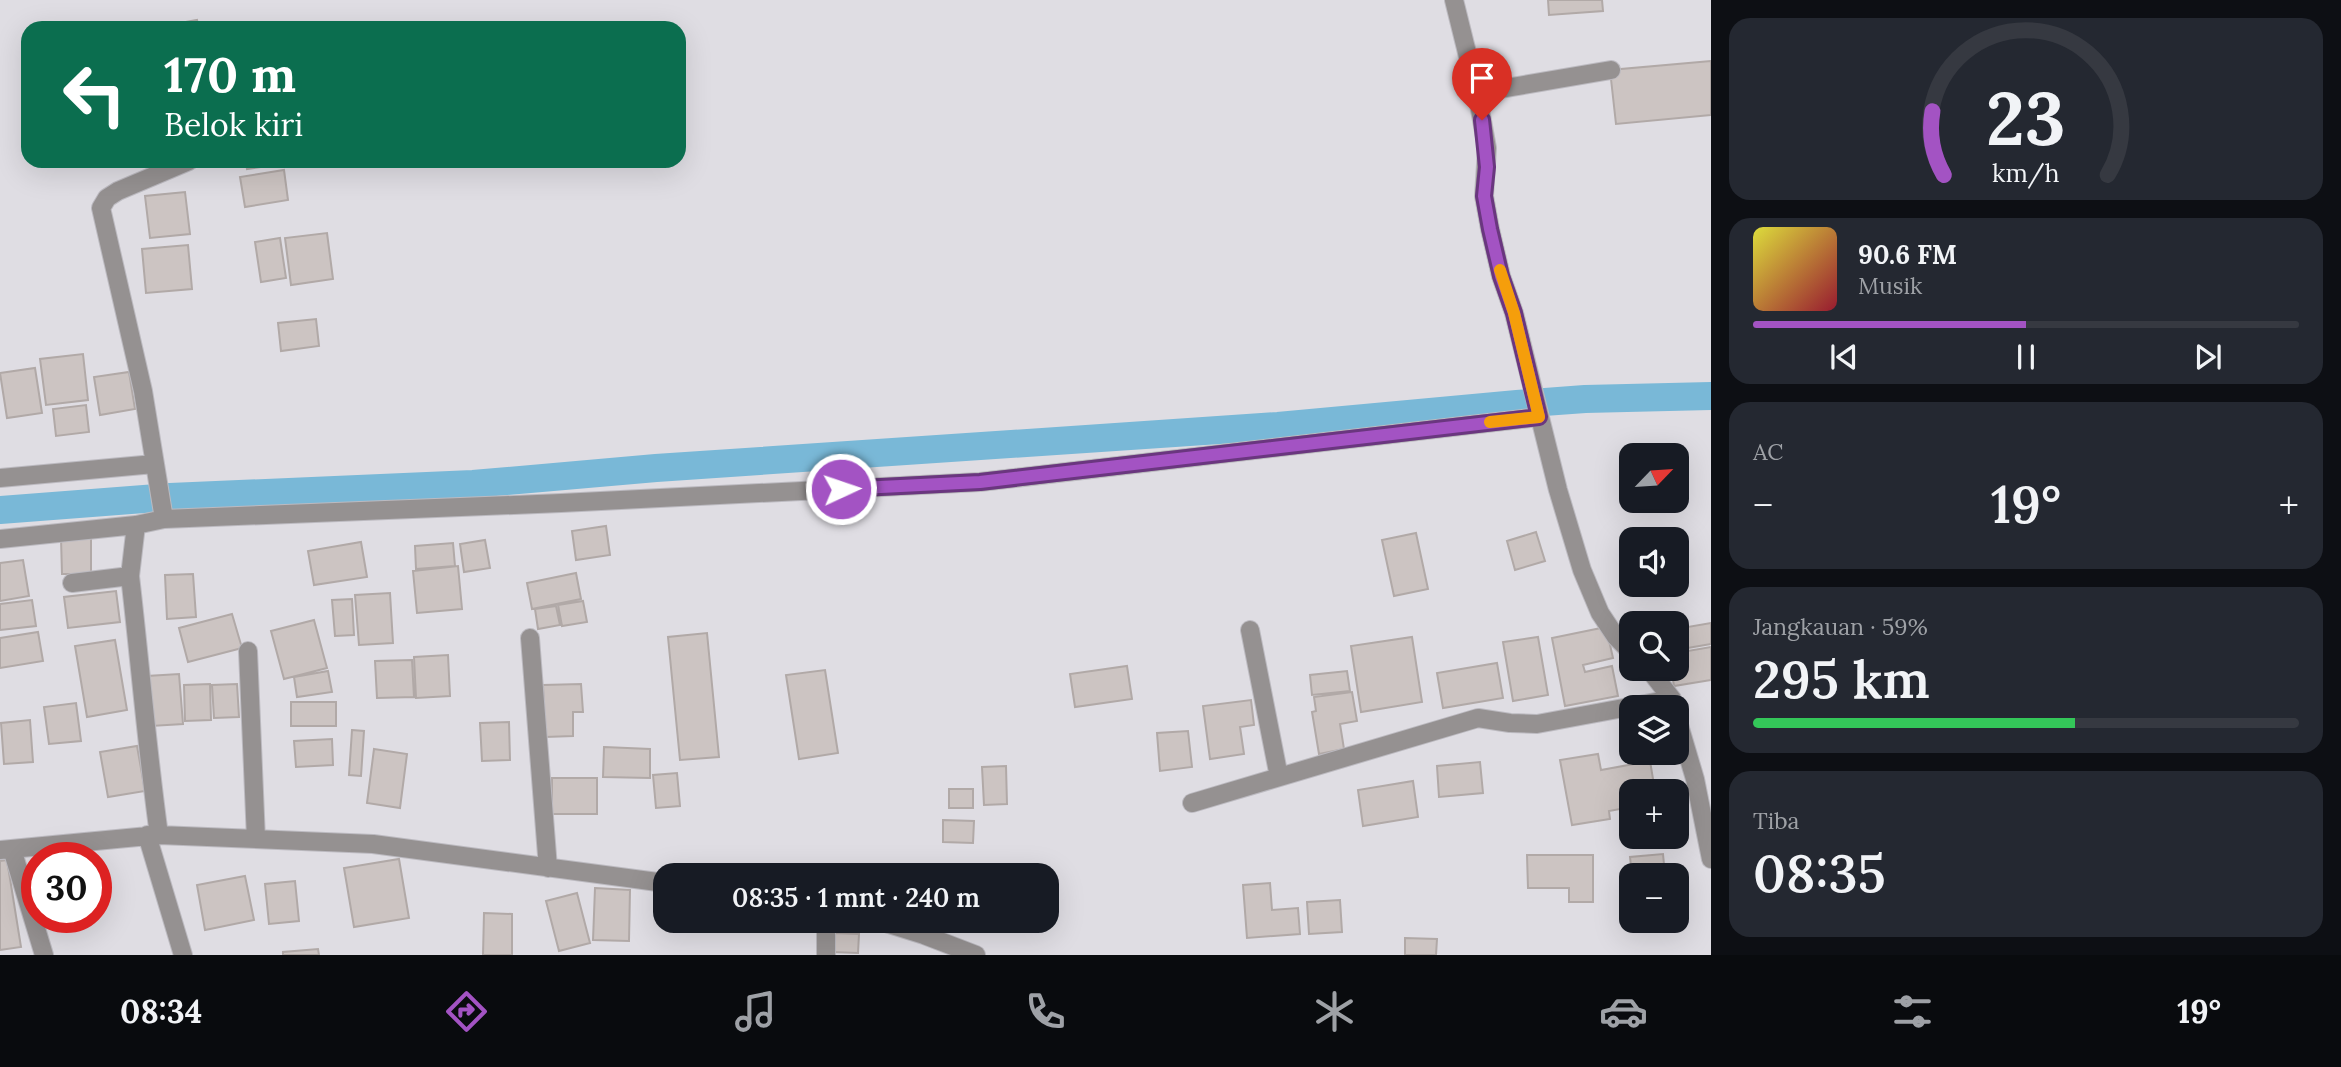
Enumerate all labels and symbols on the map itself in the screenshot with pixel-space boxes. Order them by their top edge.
pin [1452,48,1512,120]
north arrow [1619,443,1689,513]
position arrow [804,452,878,526]
speed limit sign: 30 [21,842,112,933]

